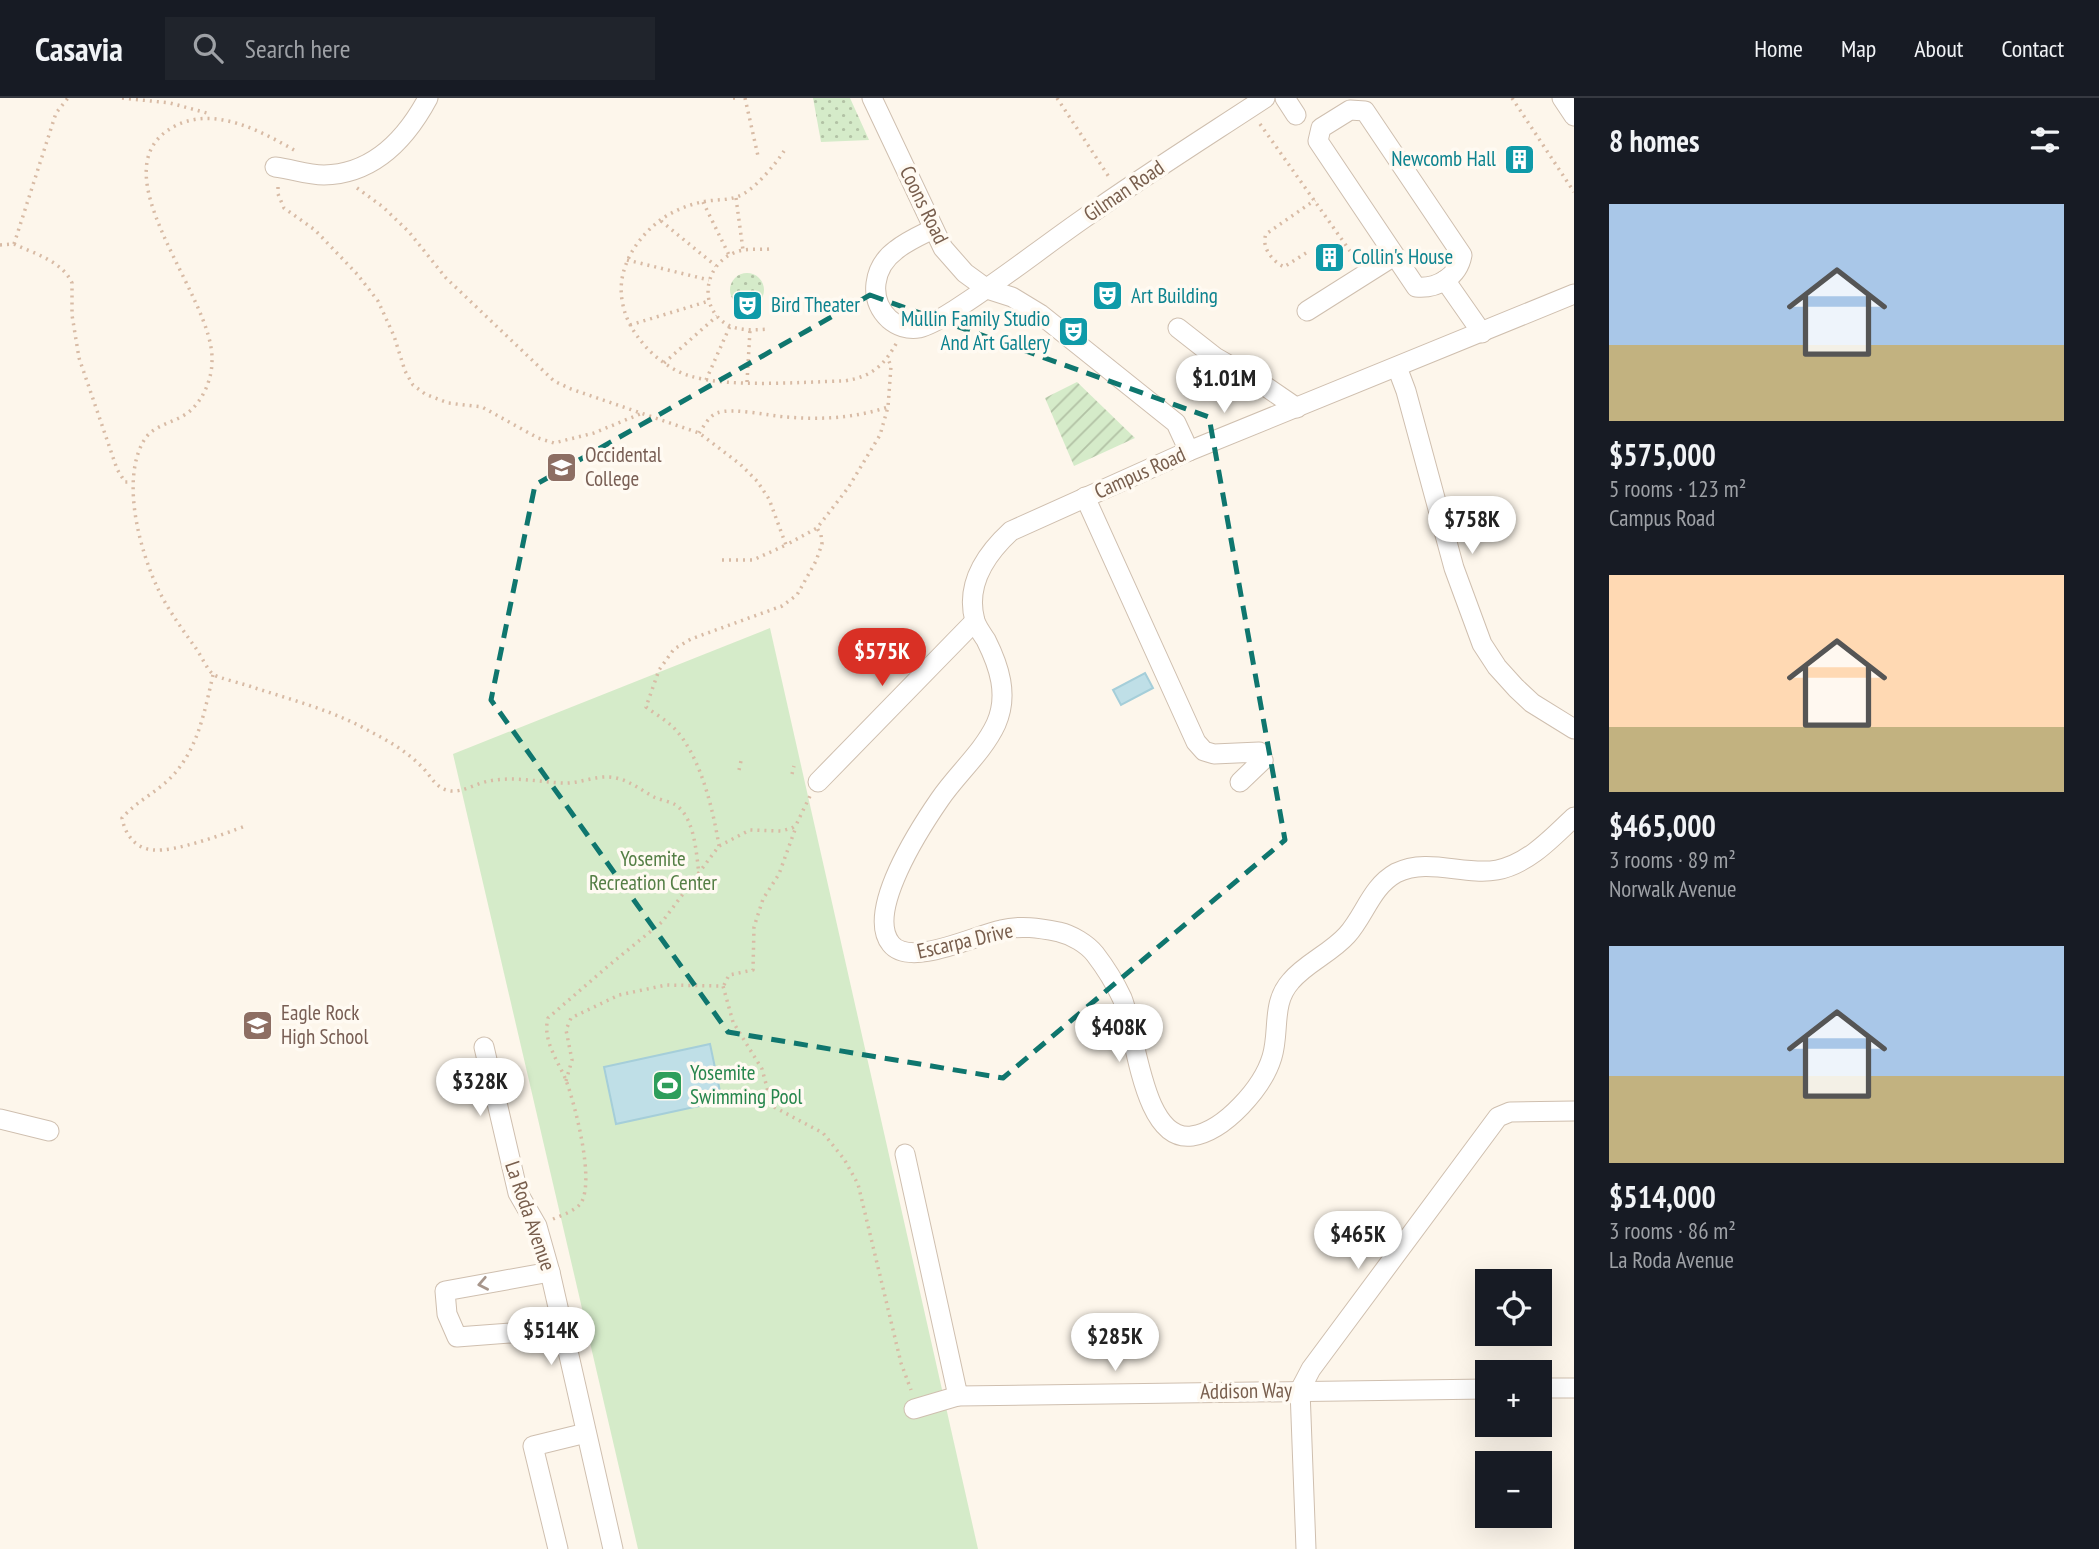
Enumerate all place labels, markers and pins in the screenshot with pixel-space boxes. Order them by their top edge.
building icon: Newcomb Hall [1502,142,1536,176]
place label: Newcomb Hall [1391,145,1496,172]
building icon: Collin's House [1312,240,1346,274]
place label: Collin's House [1352,243,1453,270]
theatre icon: Art Building [1091,279,1125,313]
place label: Art Building [1131,282,1218,309]
theatre icon: Bird Theater [731,288,765,322]
place label: Bird Theater [771,291,860,318]
place label: Mullin Family Studio And Art Gallery [901,305,1050,356]
theatre icon: Mullin Family Studio And Art Gallery [1056,314,1090,348]
pin: $1.01M [1167,356,1281,415]
place label: Occidental College [585,441,662,492]
school or university icon: Occidental College [545,450,579,484]
pin: $758K [1423,496,1521,556]
pin: $575K [833,628,931,688]
place label: Eagle Rock High School [281,999,368,1050]
pin: $408K [1070,1004,1168,1064]
school or university icon: Eagle Rock High School [241,1008,275,1042]
pin: $328K [431,1058,529,1118]
place label: Yosemite Swimming Pool [690,1059,803,1110]
sports icon: Yosemite Swimming Pool [650,1068,684,1102]
pin: $465K [1309,1212,1407,1271]
pin: $514K [502,1308,600,1367]
pin: $285K [1066,1314,1164,1373]

